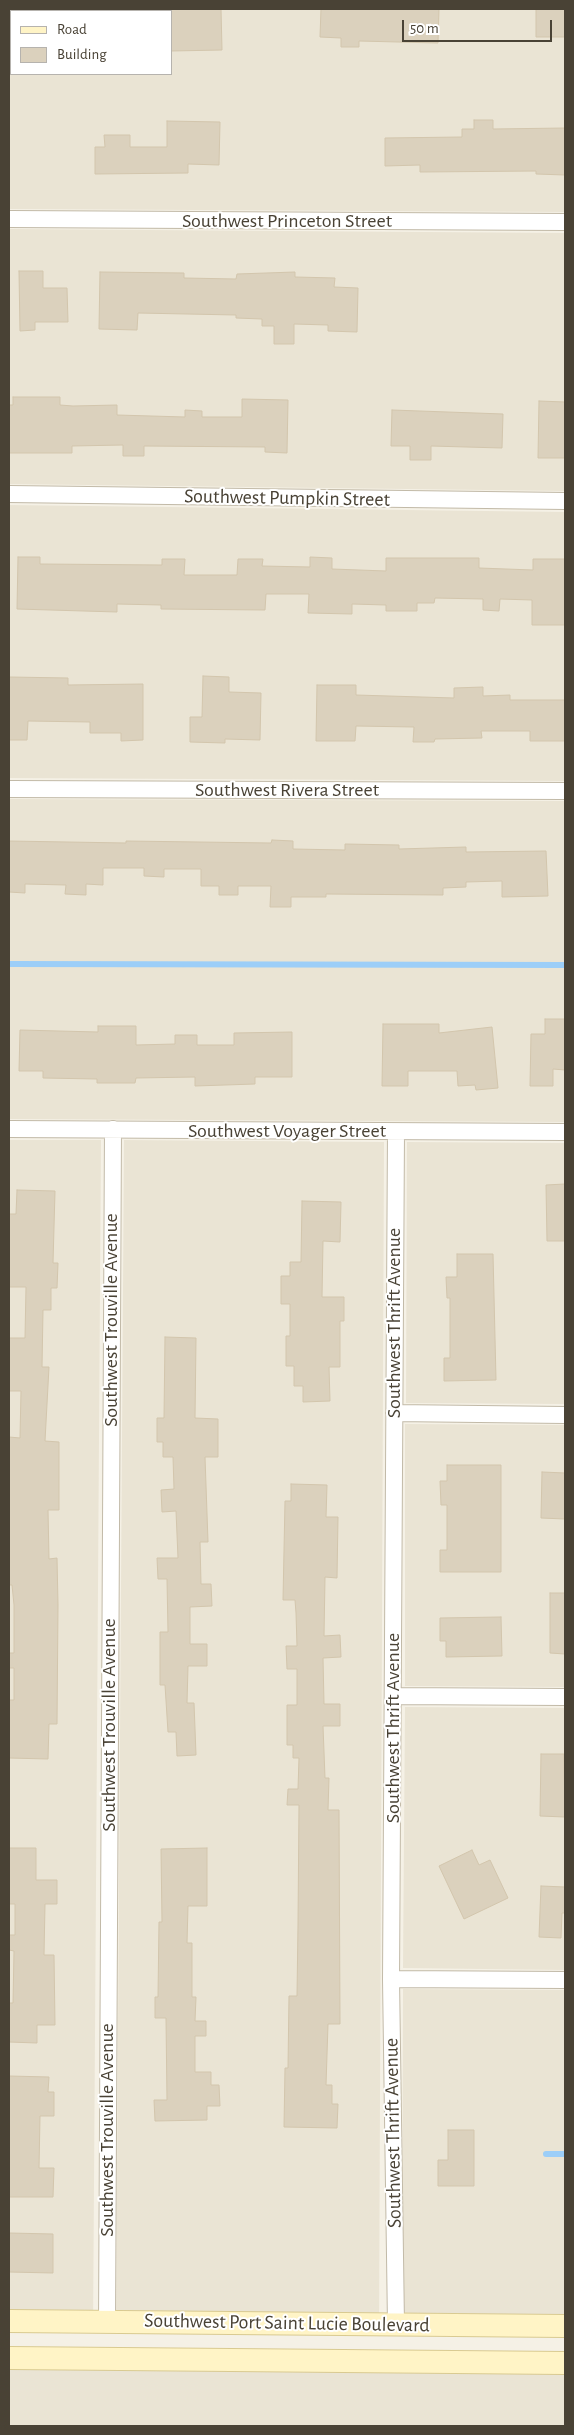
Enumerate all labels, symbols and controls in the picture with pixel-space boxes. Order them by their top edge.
legend [10,10,172,75]
scale bar [404,10,554,42]
text: 50 m [410,21,439,36]
text: Road [57,22,87,37]
text: Building [57,47,107,62]
street label: Southwest Princeton Street [182,209,392,233]
street label: Southwest Pumpkin Street [184,484,390,512]
street label: Southwest Rivera Street [195,778,379,802]
street label: Southwest Voyager Street [188,1119,386,1143]
street label: Southwest Trouville Avenue [99,1213,123,1427]
street label: Southwest Thrift Avenue [382,1228,406,1418]
street label: Southwest Trouville Avenue [97,1618,121,1832]
street label: Southwest Thrift Avenue [381,1633,405,1823]
street label: Southwest Trouville Avenue [95,2023,119,2237]
street label: Southwest Thrift Avenue [379,2038,407,2228]
street label: Southwest Port Saint Lucie Boulevard [144,2309,430,2337]

